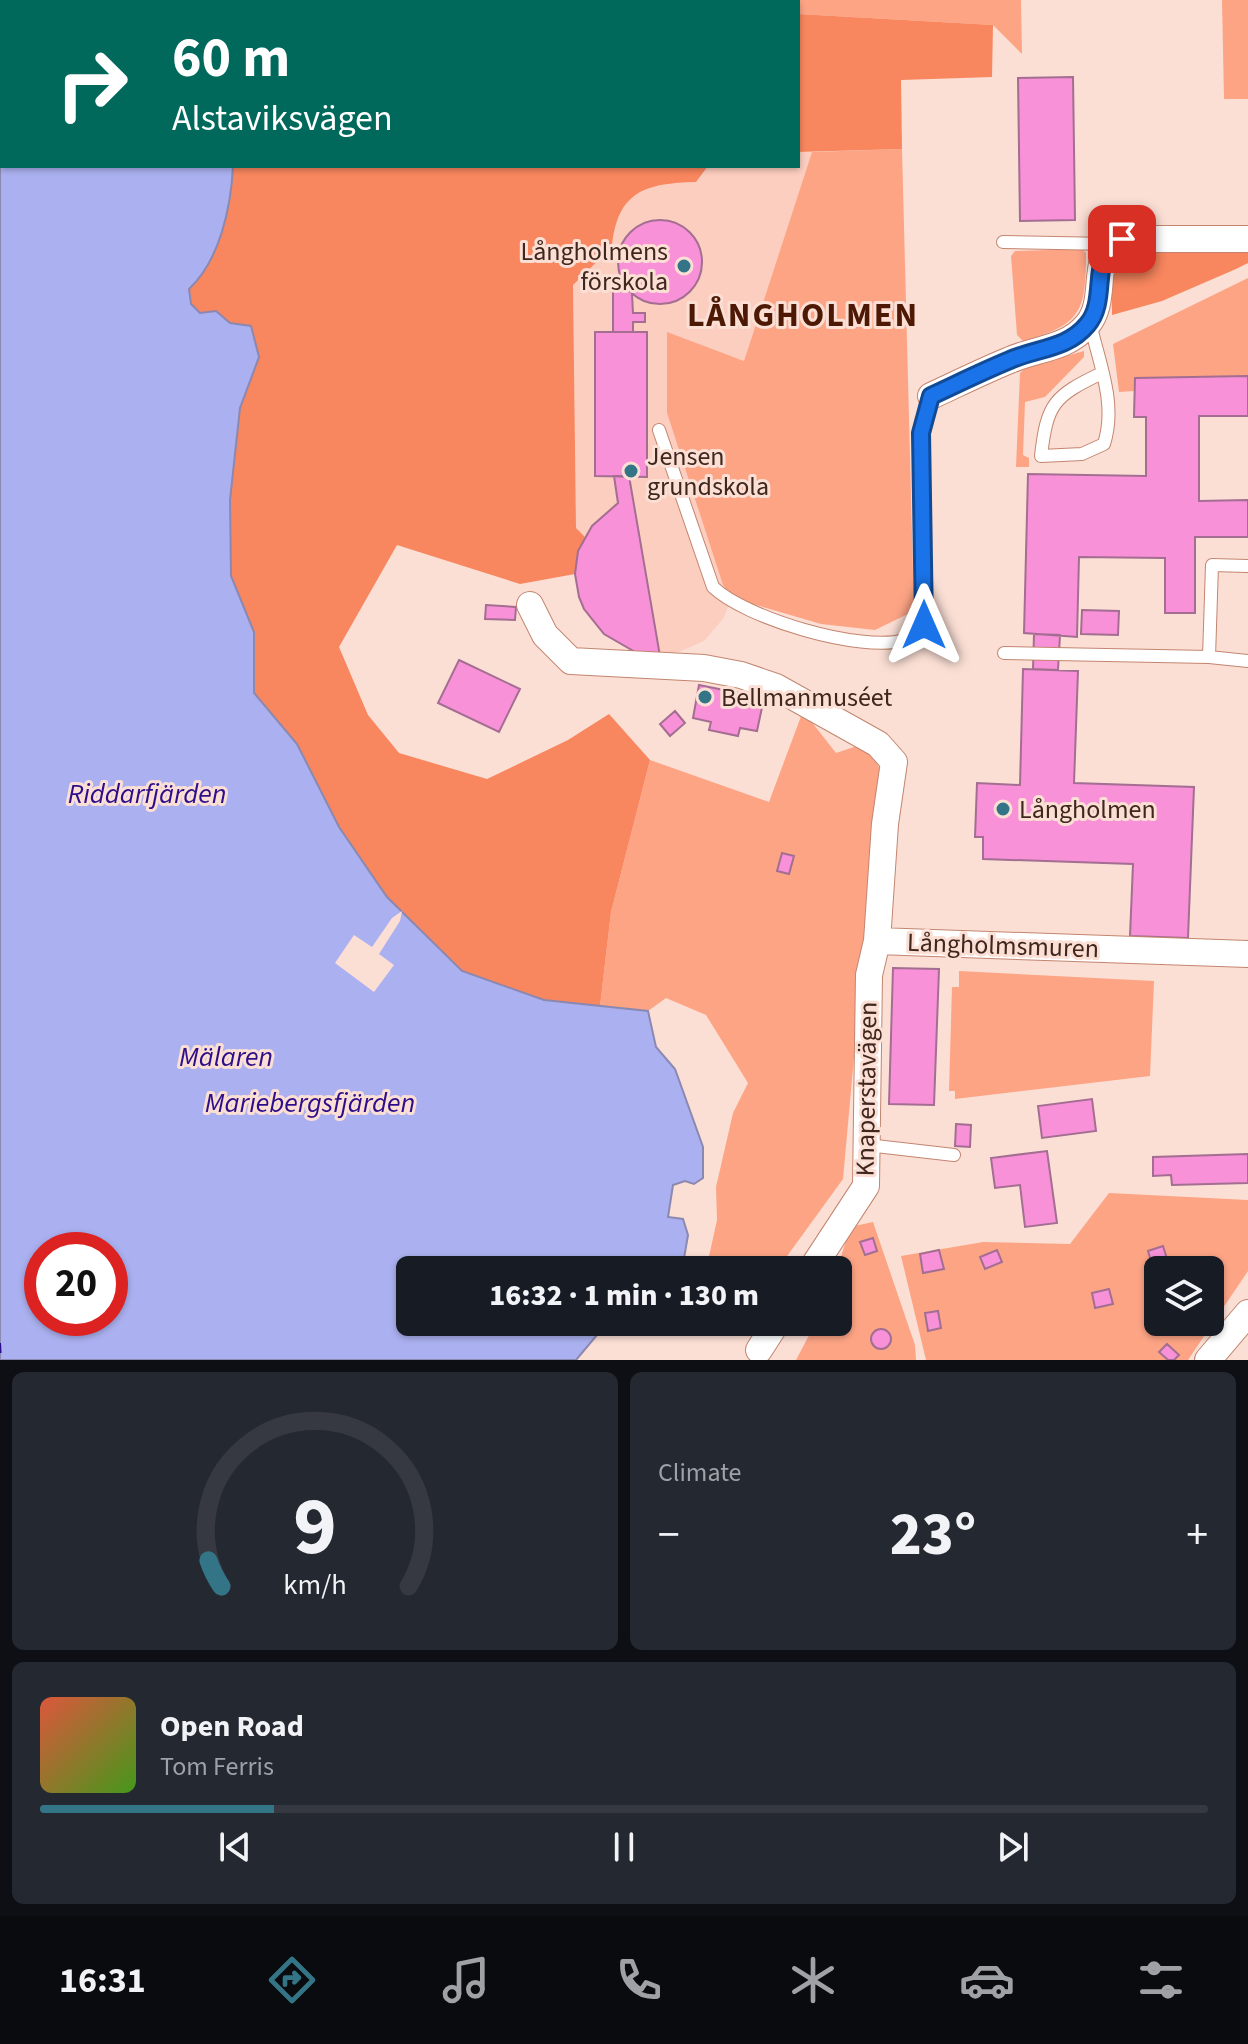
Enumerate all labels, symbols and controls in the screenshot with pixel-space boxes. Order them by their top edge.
text: 60 m [172,19,290,98]
icon: right [40,32,144,136]
text: Alstaviksvägen [172,93,393,144]
pin [1088,205,1156,273]
icon: arrive [1100,217,1144,261]
place label: Långholmens förskola [521,233,668,300]
marker: Långholmens förskola [675,257,693,275]
district label: LÅNGHOLMEN [687,291,919,340]
place label: Jensen grundskola [647,438,769,505]
marker: Jensen grundskola [622,462,640,480]
position arrow [882,583,966,667]
place label: Bellmanmuséet [721,679,892,716]
marker: Bellmanmuséet [696,688,714,706]
water label: Riddarfjärden [68,774,226,814]
place label: Långholmen [1019,791,1156,828]
marker: Långholmen [994,800,1012,818]
street label: Långholmsmuren [906,924,1100,967]
street label: Knaperstavägen [846,1001,887,1177]
water label: Mälaren [179,1037,273,1077]
water label: Mariebergsfjärden [205,1083,415,1123]
speed limit sign: 20 [24,1232,128,1336]
map controls [1144,1256,1224,1336]
button: layers [1144,1256,1224,1336]
text: 16:32 · 1 min · 130 m [489,1274,759,1317]
text: Climate [658,1454,742,1491]
text: 9 [293,1468,337,1586]
text: 23° [890,1493,976,1578]
text: − [658,1504,680,1567]
text: + [1186,1504,1208,1567]
text: km/h [283,1565,347,1605]
text: Open Road [160,1705,304,1748]
text: Tom Ferris [160,1748,274,1785]
icon: previous [213,1825,257,1869]
icon: pause [602,1825,646,1869]
icon: next [991,1825,1035,1869]
icon: directions [264,1952,320,2008]
icon: music [438,1952,494,2008]
icon: phone [611,1952,667,2008]
icon: climate [785,1952,841,2008]
icon: car [959,1952,1015,2008]
icon: filters [1133,1952,1189,2008]
text: 16:31 [59,1955,146,2006]

